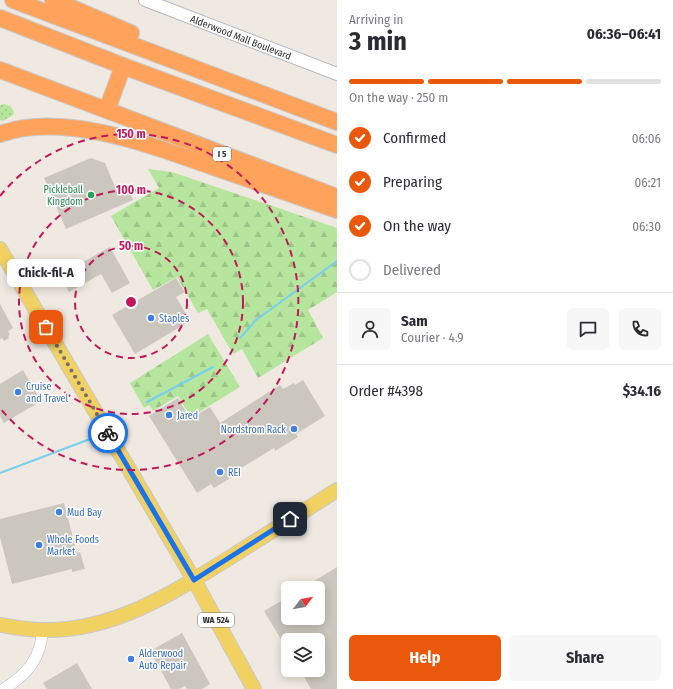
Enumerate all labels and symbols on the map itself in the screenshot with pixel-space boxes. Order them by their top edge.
street label: Alderwood Mall Boulevard [188,13,293,63]
text: 150 m [116,127,146,141]
road number: I 5 [213,147,231,161]
text: 100 m [116,183,146,197]
place label: Pickleball Kingdom [43,184,83,208]
marker: Pickleball Kingdom [86,190,96,200]
text: 50 m [119,239,143,253]
callout: Chick-fil-A [7,259,85,287]
centre of rings [124,295,138,309]
pin [29,310,63,344]
marker: Staples [146,313,156,323]
place label: Staples [159,313,189,325]
place label: Cruise and Travel [26,381,68,405]
marker: Cruise and Travel [13,387,23,397]
marker: Jared [164,410,174,420]
place label: Jared [177,410,198,422]
courier [88,413,128,453]
place label: Nordstrom Rack [221,424,286,436]
marker: Nordstrom Rack [289,424,299,434]
marker: REI [215,467,225,477]
place label: REI [228,467,241,479]
pin [273,502,307,536]
marker: Mud Bay [54,507,64,517]
place label: Mud Bay [67,507,102,519]
place label: Whole Foods Market [47,534,99,558]
marker: Whole Foods Market [34,540,44,550]
north arrow [281,581,325,625]
road number: WA 524 [198,613,234,627]
place label: Alderwood Auto Repair [139,648,187,672]
marker: Alderwood Auto Repair [126,654,136,664]

